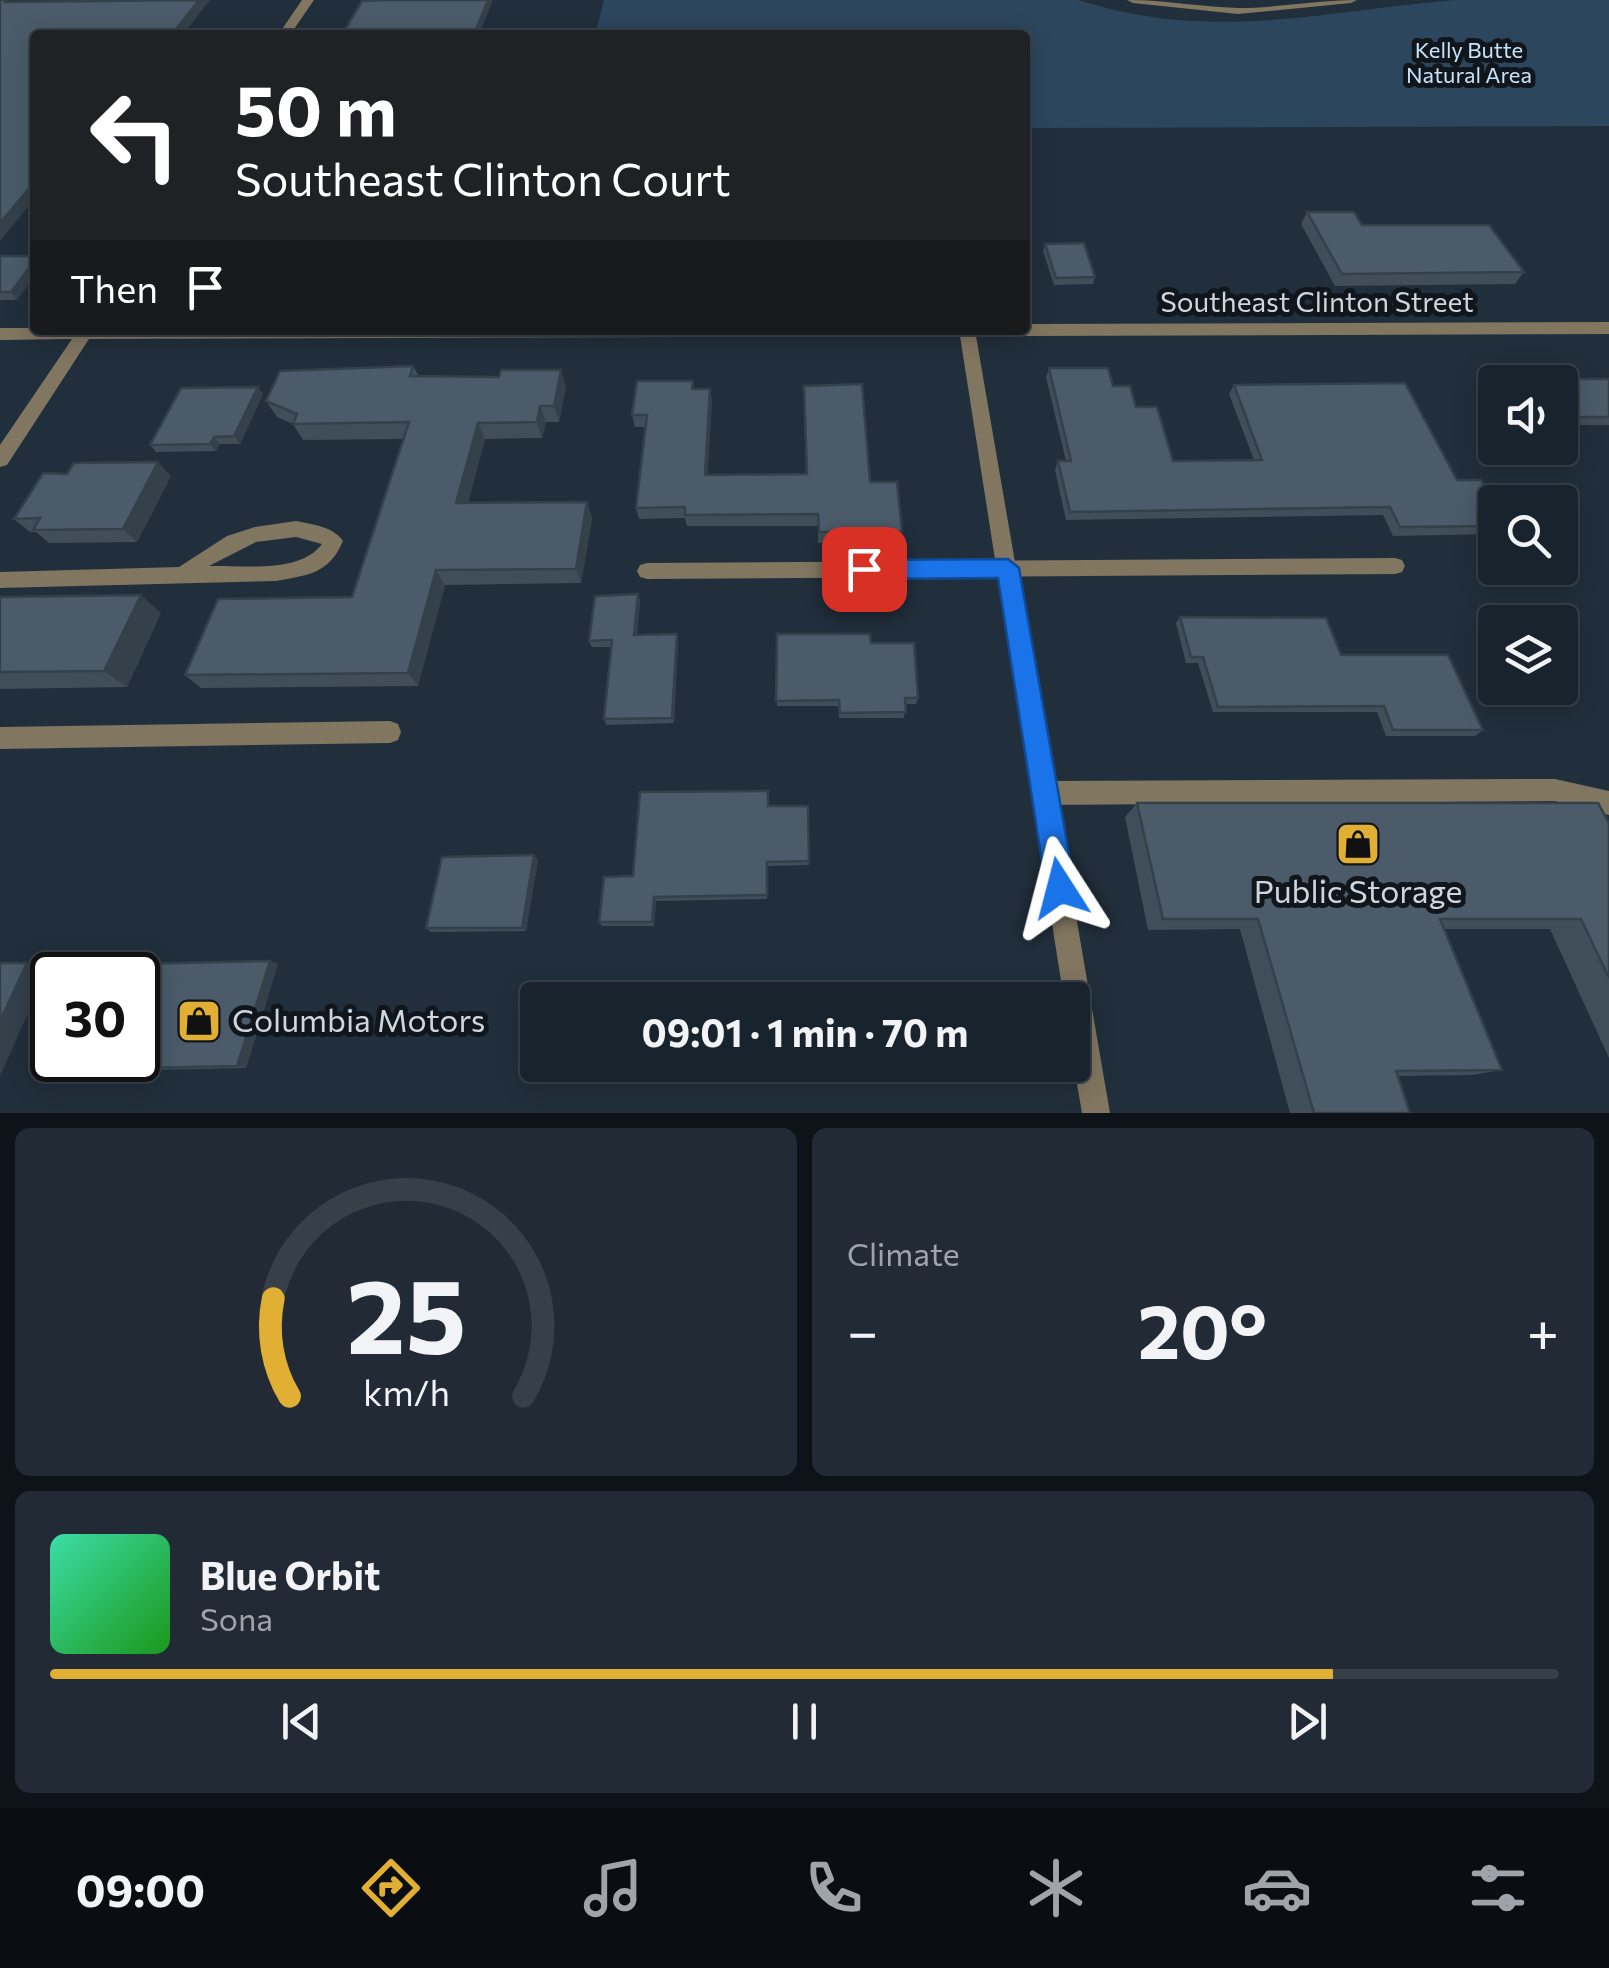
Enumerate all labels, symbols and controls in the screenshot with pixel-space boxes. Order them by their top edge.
park label: Kelly Butte Natural Area [1406,36,1532,88]
text: 50 m [235,65,397,150]
icon: left [70,70,200,200]
text: Southeast Clinton Court [235,150,731,205]
icon: arrive [178,260,233,315]
text: Then [70,264,158,311]
street label: Southeast Clinton Street [1160,284,1474,318]
map controls [1478,365,1578,705]
button: sound [1478,365,1578,465]
button: search [1478,485,1578,585]
pin [822,527,907,612]
icon: arrive [837,542,892,597]
button: layers [1478,605,1578,705]
shop icon: Public Storage [1335,821,1381,867]
position arrow [1008,836,1112,940]
place label: Public Storage [1254,870,1462,910]
speed limit sign: 30 [30,952,160,1082]
shop icon: Columbia Motors [176,998,222,1044]
place label: Columbia Motors [232,999,485,1039]
text: 09:01 · 1 min · 70 m [642,1008,968,1055]
text: Climate [847,1233,960,1273]
text: 25 [346,1248,466,1375]
text: 20° [1138,1283,1267,1374]
text: − [847,1296,878,1363]
text: + [1527,1296,1559,1363]
text: km/h [363,1370,449,1413]
text: Blue Orbit [200,1551,380,1598]
text: Sona [200,1598,273,1638]
icon: previous [274,1694,329,1749]
icon: pause [777,1694,832,1749]
icon: next [1280,1694,1335,1749]
icon: directions [356,1853,426,1923]
icon: music [578,1853,648,1923]
icon: phone [799,1853,869,1923]
icon: climate [1021,1853,1091,1923]
icon: car [1242,1853,1312,1923]
icon: filters [1463,1853,1533,1923]
text: 09:00 [76,1861,205,1916]

